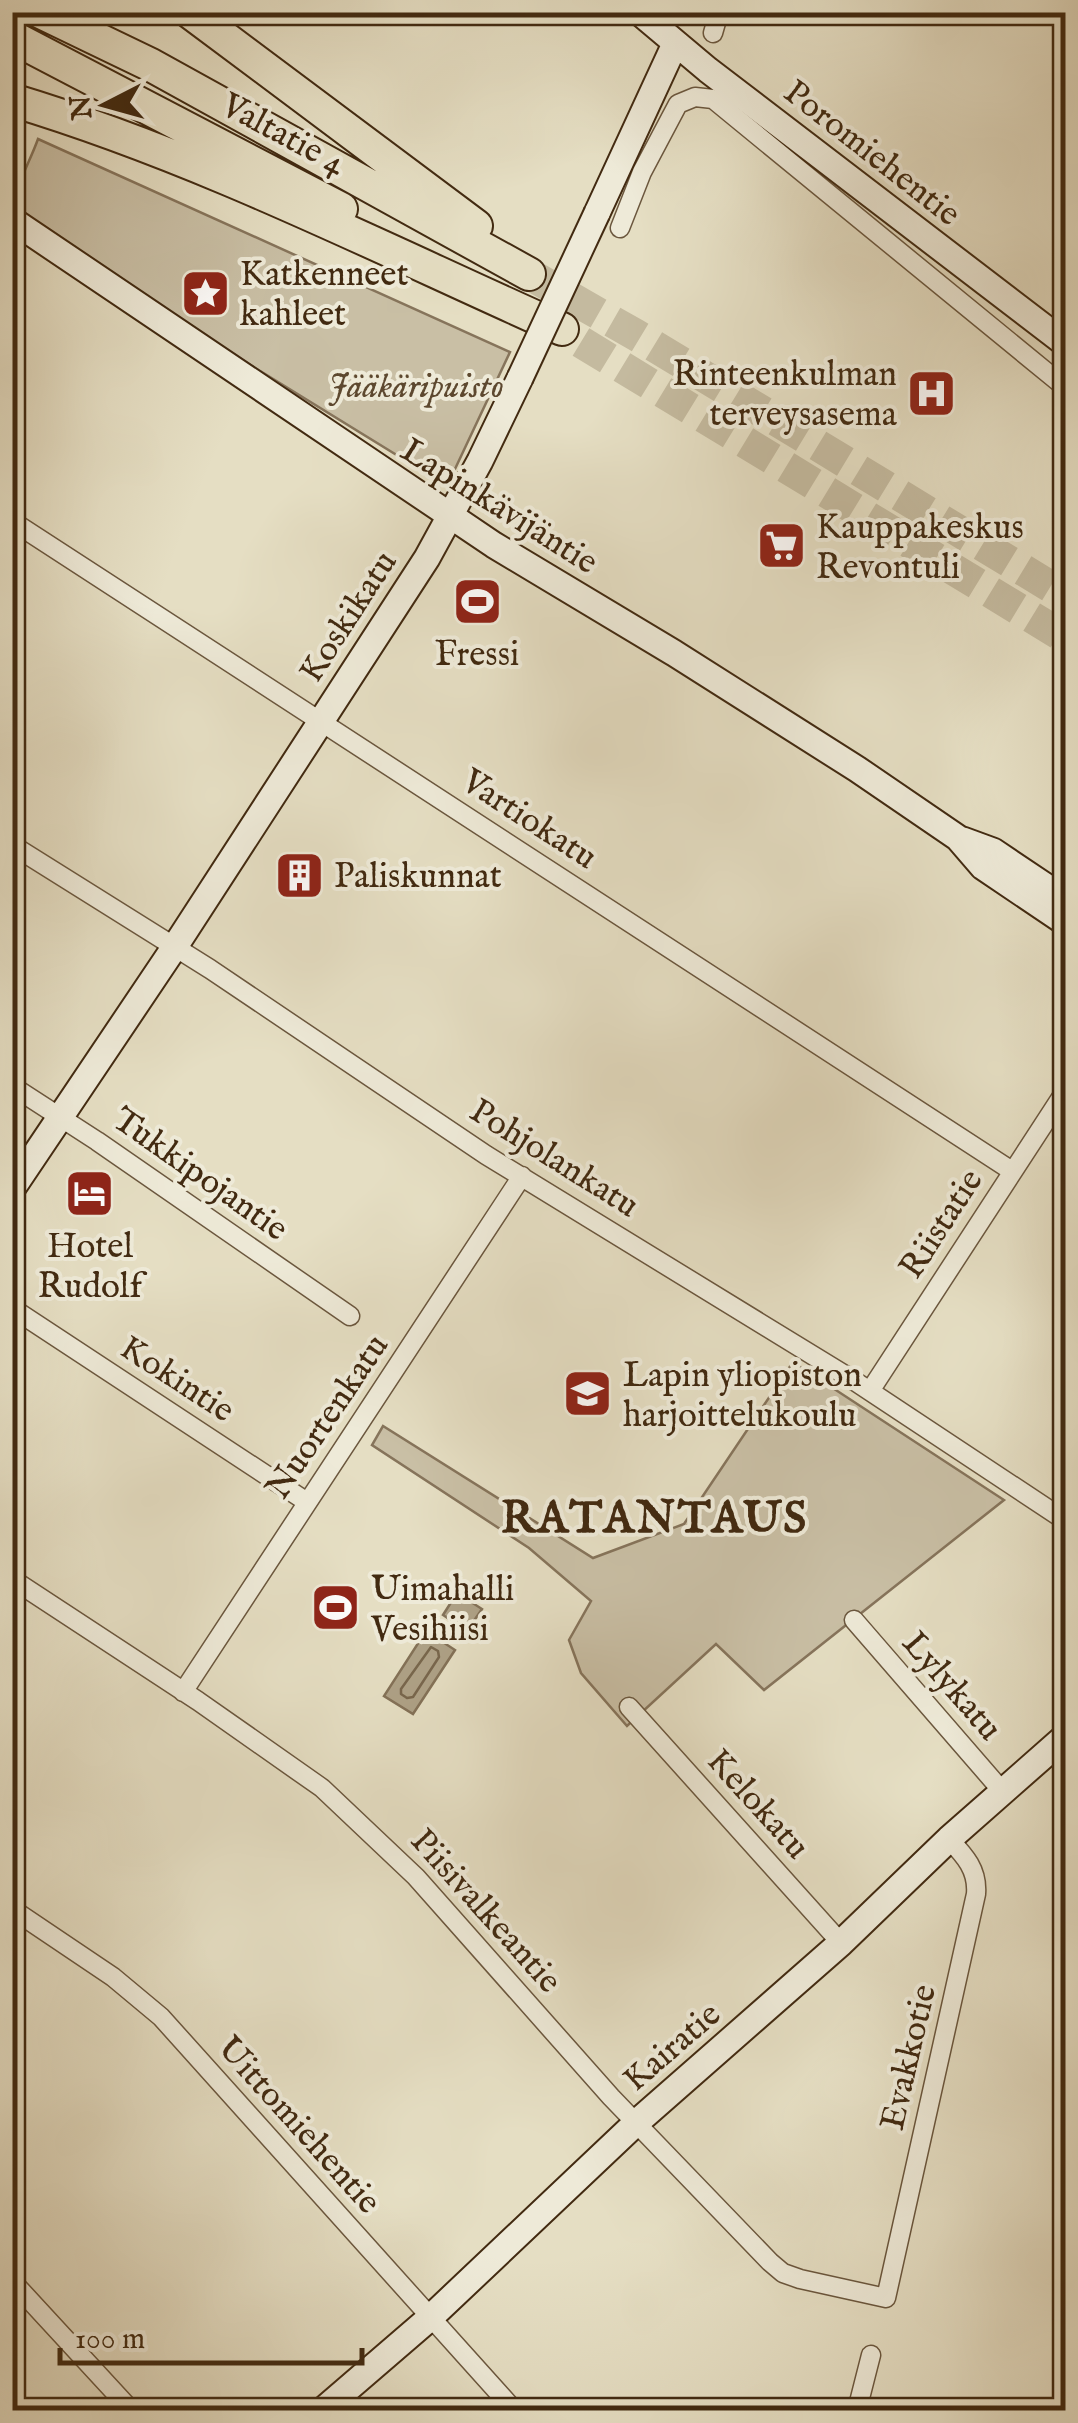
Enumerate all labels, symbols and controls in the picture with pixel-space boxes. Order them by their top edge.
north arrow [55,55,155,155]
street label: Poromiehentie [774,71,969,237]
street label: Valtatie 4 [212,83,353,187]
text: N [64,93,101,122]
place label: Katkenneet kahleet [240,253,408,338]
place icon: Katkenneet kahleet [179,267,231,319]
place label: Rinteenkulman terveysasema [673,353,898,438]
park label: Jääkäripuisto [328,365,504,410]
hospital icon: Rinteenkulman terveysasema [906,367,958,419]
street label: Lapinkävijäntie [392,429,606,586]
place label: Kauppakeskus Revontuli [816,506,1024,591]
supermarket icon: Kauppakeskus Revontuli [755,520,807,572]
street label: Koskikatu [290,543,408,692]
sports icon: Fressi [451,575,503,627]
place label: Fressi [435,633,519,678]
street label: Vartiokatu [452,759,605,881]
building icon: Paliskunnat [273,849,325,901]
place label: Paliskunnat [334,855,502,900]
street label: Pohjolankatu [461,1089,647,1229]
street label: Tukkipojantie [103,1098,296,1252]
street label: Riistatie [890,1161,994,1288]
hotel icon: Hotel Rudolf [64,1167,116,1219]
place label: Hotel Rudolf [38,1225,147,1310]
street label: Kokintie [111,1326,242,1434]
street label: Nuortenkatu [256,1326,400,1509]
place label: Lapin yliopiston harjoittelukoulu [623,1354,862,1439]
school or university icon: Lapin yliopiston harjoittelukoulu [562,1368,614,1420]
district label: RATANTAUS [501,1491,809,1548]
place label: Uimahalli Vesihiisi [370,1568,514,1653]
sports icon: Uimahalli Vesihiisi [310,1582,362,1634]
street label: Lylykatu [891,1622,1011,1751]
street label: Kelokatu [696,1740,819,1869]
street label: Piisivalkeantie [399,1820,571,2003]
street label: Evakkotie [871,1980,948,2135]
street label: Kairatie [614,1993,731,2103]
street label: Uittomiehentie [206,2027,390,2224]
scale bar [60,2303,362,2365]
text: 100 m [75,2321,145,2359]

